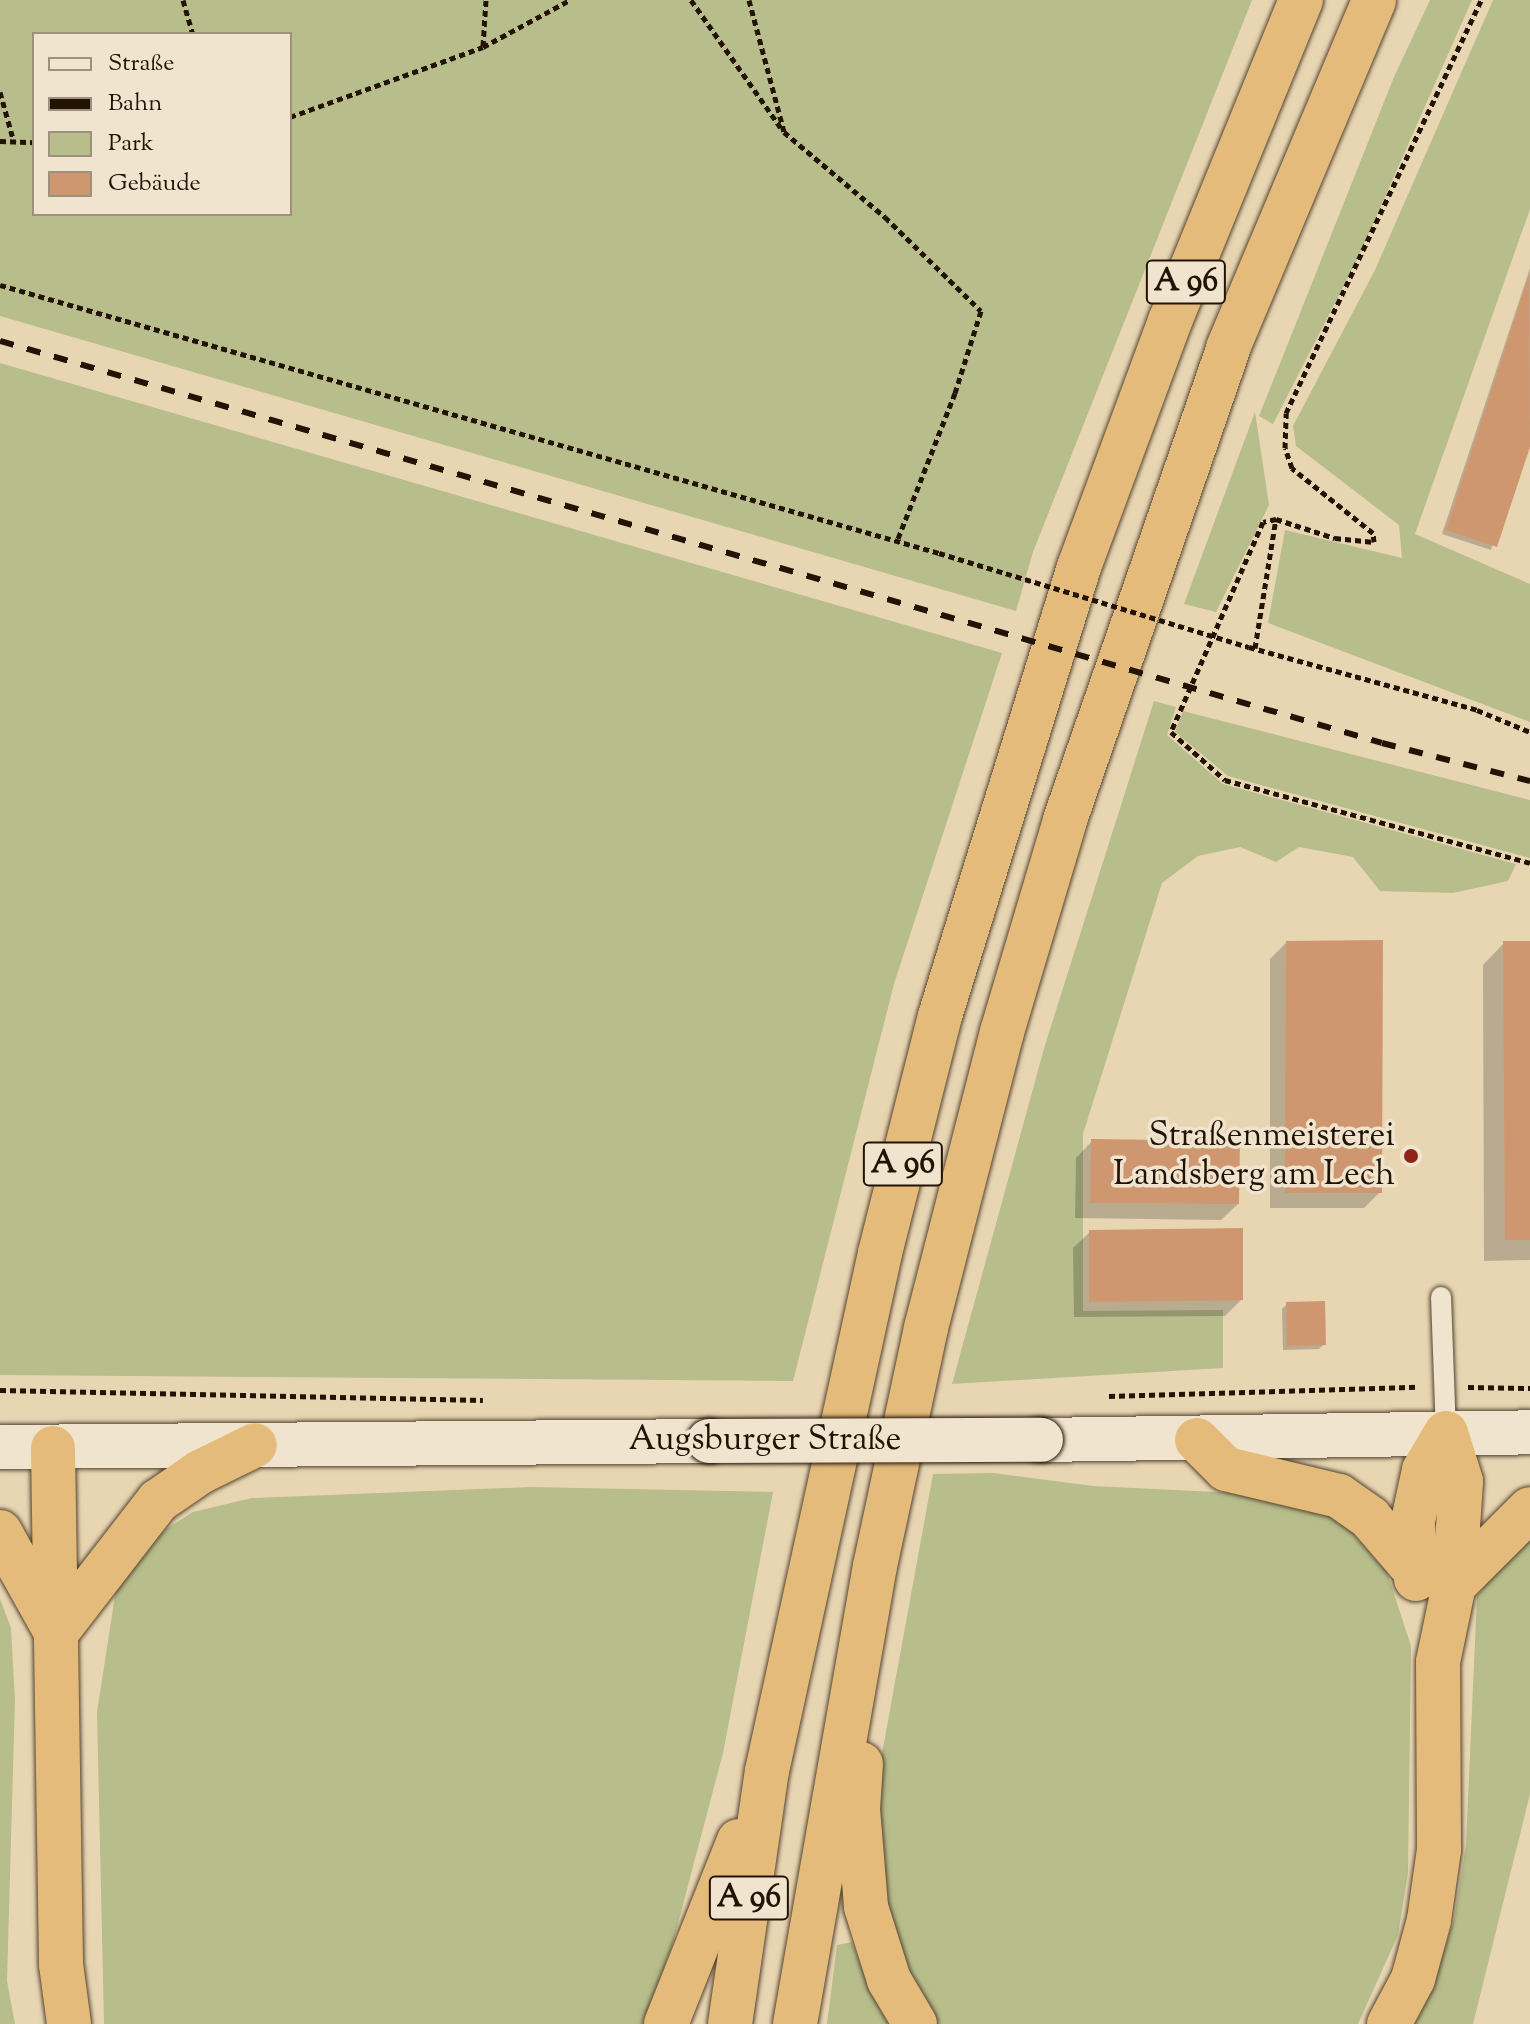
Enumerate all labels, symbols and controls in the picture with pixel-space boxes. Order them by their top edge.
legend [32,32,292,216]
text: Straße [108,47,174,81]
text: Bahn [108,87,162,121]
text: Park [108,127,154,161]
text: Gebäude [108,167,201,201]
road number: A 96 [1144,254,1228,310]
place label: Straßenmeisterei Landsberg am Lech [1113,1116,1395,1196]
road number: A 96 [861,1136,945,1192]
marker: Straßenmeisterei Landsberg am Lech [1402,1147,1420,1165]
street label: Augsburger Straße [629,1421,901,1461]
road number: A 96 [707,1870,791,1926]

